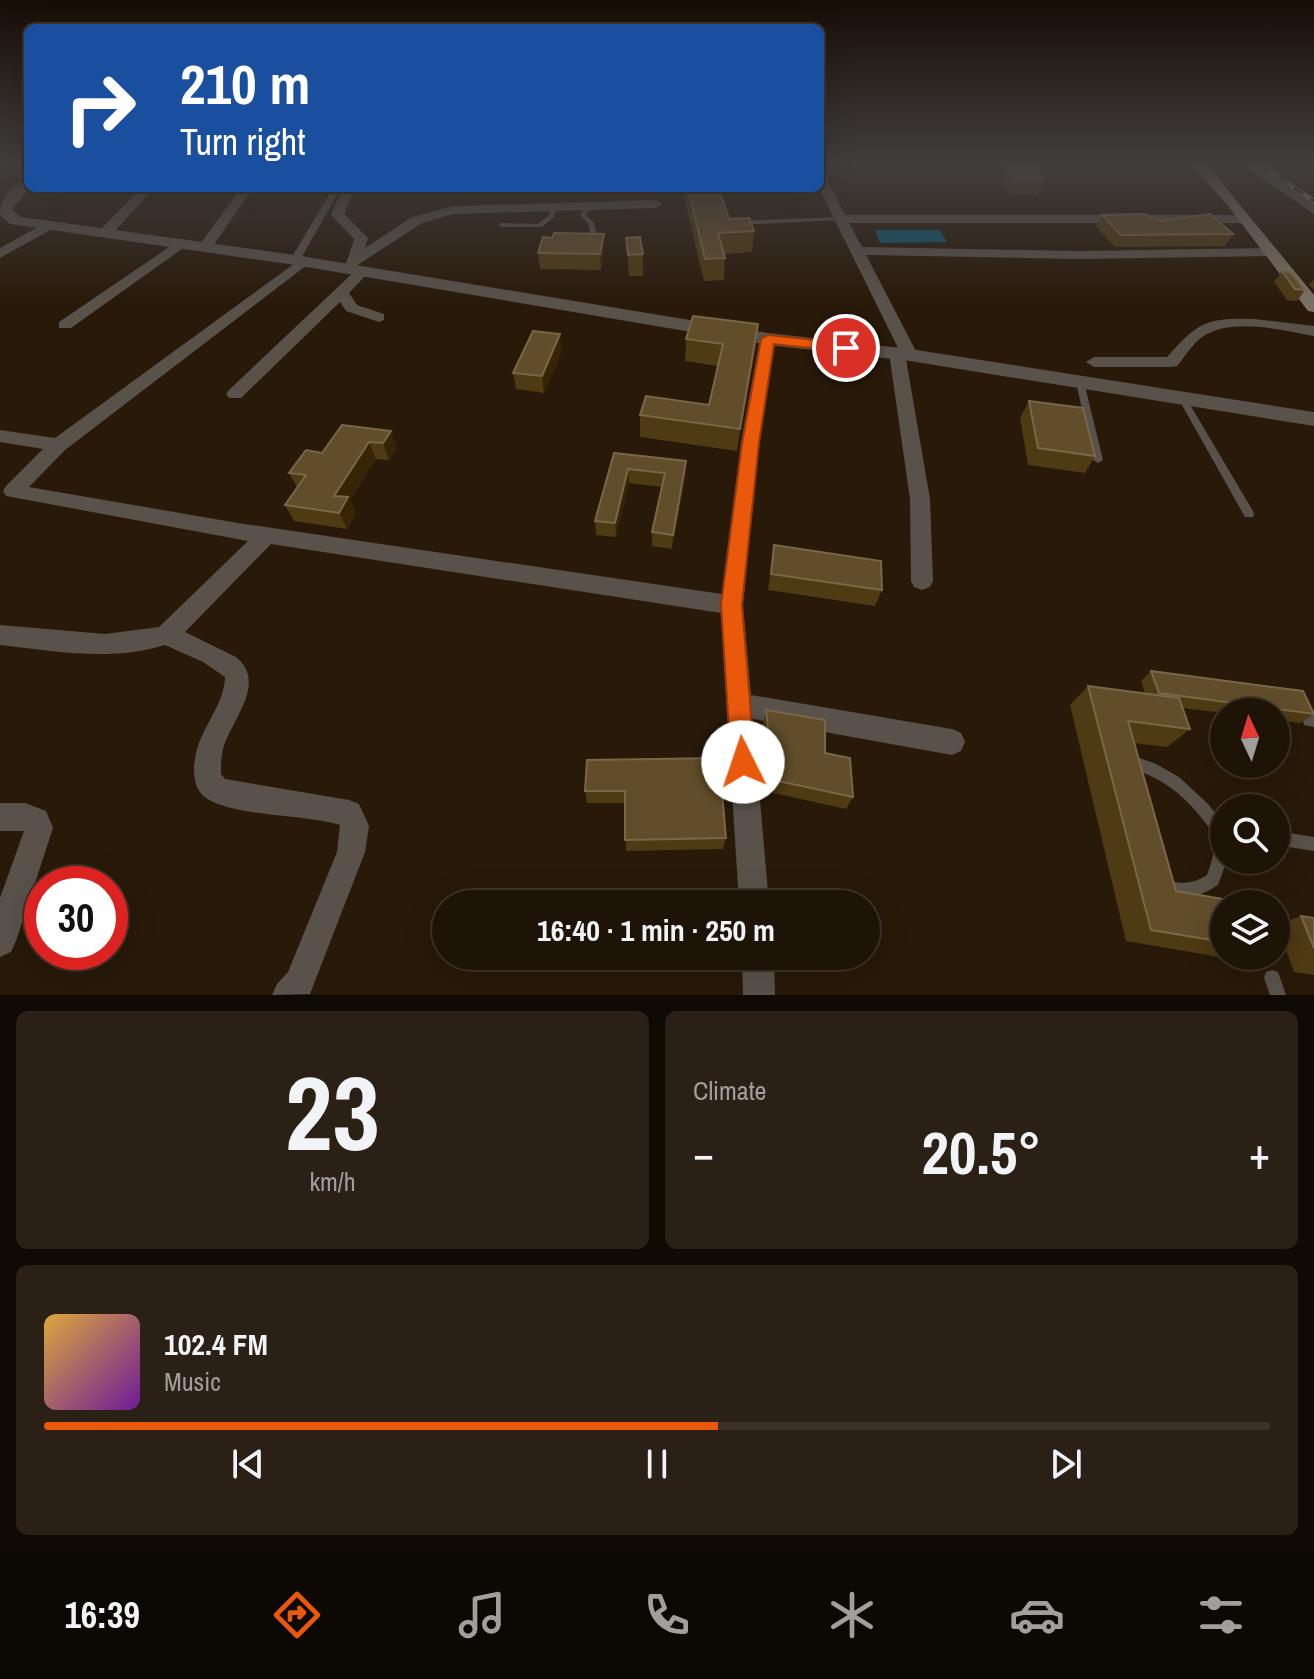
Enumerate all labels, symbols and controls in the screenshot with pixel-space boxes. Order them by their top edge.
text: 210 m [180,46,310,121]
icon: right [48,56,152,160]
text: Turn right [180,118,305,166]
pin [812,314,880,382]
icon: arrive [824,326,868,370]
north arrow [1210,698,1290,778]
map controls [1210,698,1290,970]
position arrow [701,720,785,804]
button: search [1210,794,1290,874]
speed limit sign: 30 [24,866,128,970]
button: layers [1210,890,1290,970]
text: 16:40 · 1 min · 250 m [537,910,775,950]
text: 23 [285,1042,380,1182]
text: Climate [693,1073,766,1108]
text: 20.5° [922,1112,1041,1193]
text: − [693,1123,714,1183]
text: + [1249,1123,1270,1183]
text: km/h [309,1164,356,1199]
text: 102.4 FM [164,1324,268,1364]
text: Music [164,1364,221,1399]
icon: previous [226,1442,270,1486]
icon: pause [635,1442,679,1486]
icon: next [1044,1442,1088,1486]
icon: directions [269,1587,325,1643]
icon: music [454,1587,510,1643]
icon: phone [639,1587,695,1643]
icon: climate [824,1587,880,1643]
icon: car [1009,1587,1065,1643]
icon: filters [1193,1587,1249,1643]
text: 16:39 [64,1591,140,1639]

